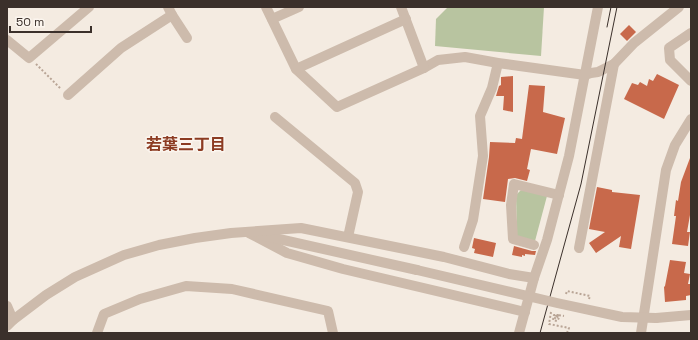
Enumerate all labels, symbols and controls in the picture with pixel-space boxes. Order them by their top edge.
scale bar [10,8,91,34]
text: 50 m [16,14,44,30]
district label: 若葉三丁目 [146,134,226,155]

